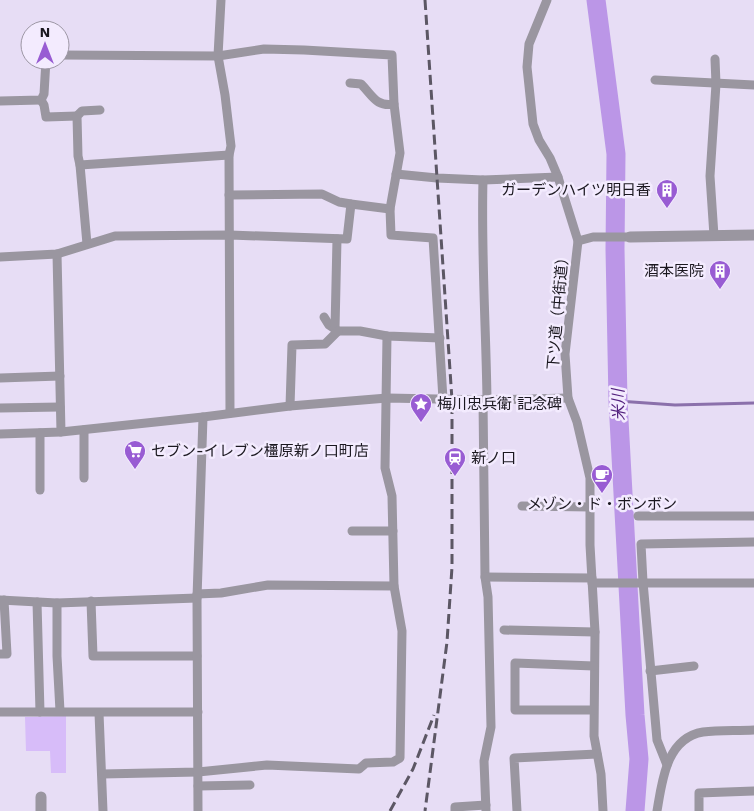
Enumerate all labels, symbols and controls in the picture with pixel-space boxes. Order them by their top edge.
north arrow [20,20,70,70]
text: N [40,24,50,40]
building icon: ガーデンハイツ明日香 [655,178,679,209]
place label: ガーデンハイツ明日香 [501,181,651,199]
street label: 下ツ道（中街道） [544,249,572,371]
building icon: 酒本医院 [708,259,732,290]
place label: 酒本医院 [644,262,704,280]
water label: 米川 [608,387,629,421]
place icon: 梅川忠兵衛 記念碑 [409,392,433,423]
place label: 梅川忠兵衛 記念碑 [437,395,562,413]
supermarket icon: セブン-イレブン橿原新ノ口町店 [123,439,147,470]
place label: セブン-イレブン橿原新ノ口町店 [151,442,369,460]
station icon: 新ノ口 [443,446,467,477]
place label: 新ノ口 [471,449,516,467]
cafe icon: メゾン・ド・ボンボン [590,463,614,494]
place label: メゾン・ド・ボンボン [527,495,677,513]

